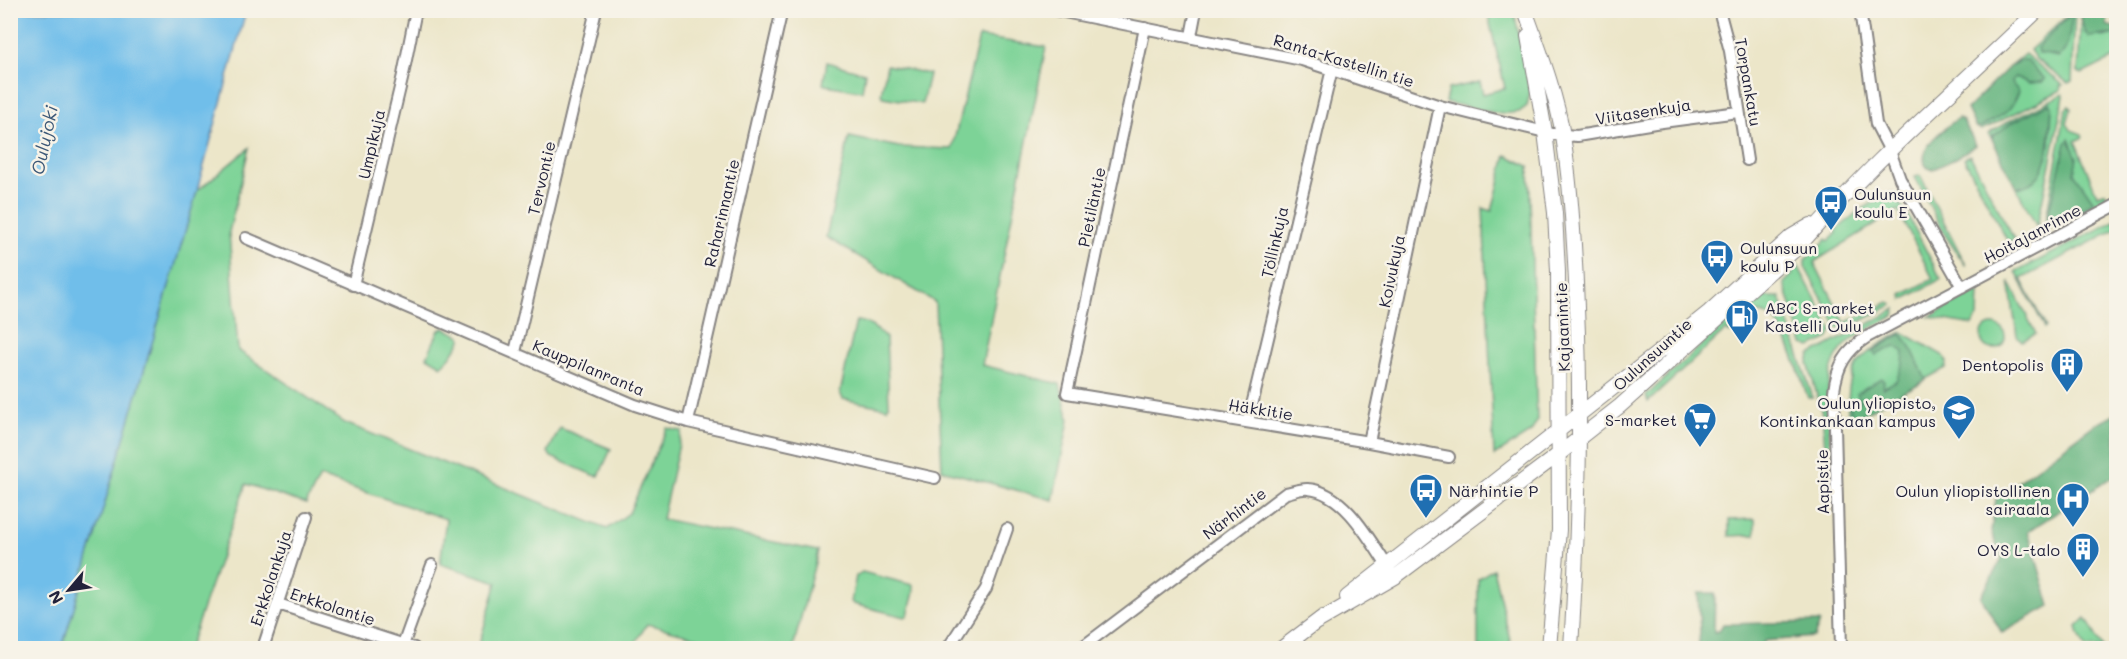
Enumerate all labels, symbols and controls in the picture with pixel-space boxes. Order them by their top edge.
street label: Ranta-Kastellin tie [1271,29,1417,91]
street label: Torpankatu [1731,36,1767,128]
street label: Viitasenkuja [1594,93,1692,129]
water label: Oulujoki [25,103,63,177]
street label: Umpikuja [353,107,389,181]
street label: Tervontie [522,139,560,217]
street label: Raharinnantie [698,157,744,269]
street label: Pietiläntie [1072,165,1110,249]
place label: Oulunsuun koulu E [1854,183,1931,222]
bus stop icon: Oulunsuun koulu E [1813,184,1849,231]
street label: Hoitajanrinne [1980,198,2084,268]
street label: Töllinkuja [1256,204,1292,280]
street label: Koivukuja [1373,233,1409,309]
place label: Oulunsuun koulu P [1740,237,1817,276]
bus stop icon: Oulunsuun koulu P [1699,238,1735,285]
street label: Kajaanintie [1550,282,1574,372]
place label: ABC S-market Kastelli Oulu [1765,297,1875,336]
fuel station icon: ABC S-market Kastelli Oulu [1724,298,1760,345]
street label: Oulunsuuntie [1608,313,1696,395]
street label: Kauppilanranta [530,334,648,400]
building icon: Dentopolis [2049,346,2085,393]
place label: Dentopolis [1962,354,2044,375]
place label: Oulun yliopisto, Kontinkankaan kampus [1760,392,1936,431]
school or university icon: Oulun yliopisto, Kontinkankaan kampus [1941,393,1977,440]
street label: Häkkitie [1227,394,1295,424]
supermarket icon: S-market [1682,401,1718,448]
place label: S-market [1605,409,1677,430]
street label: Aapistie [1811,449,1833,515]
bus stop icon: Närhintie P [1408,472,1444,519]
place label: Närhintie P [1449,480,1539,501]
place label: Oulun yliopistollinen sairaala [1895,480,2050,519]
hospital icon: Oulun yliopistollinen sairaala [2055,481,2091,528]
street label: Närhintie [1198,482,1270,544]
street label: Erkkolankuja [245,528,295,628]
building icon: OYS L-talo [2065,531,2101,578]
place label: OYS L-talo [1977,539,2060,560]
north arrow [39,560,99,620]
street label: Erkkolantie [288,582,378,630]
text: N [43,587,68,608]

